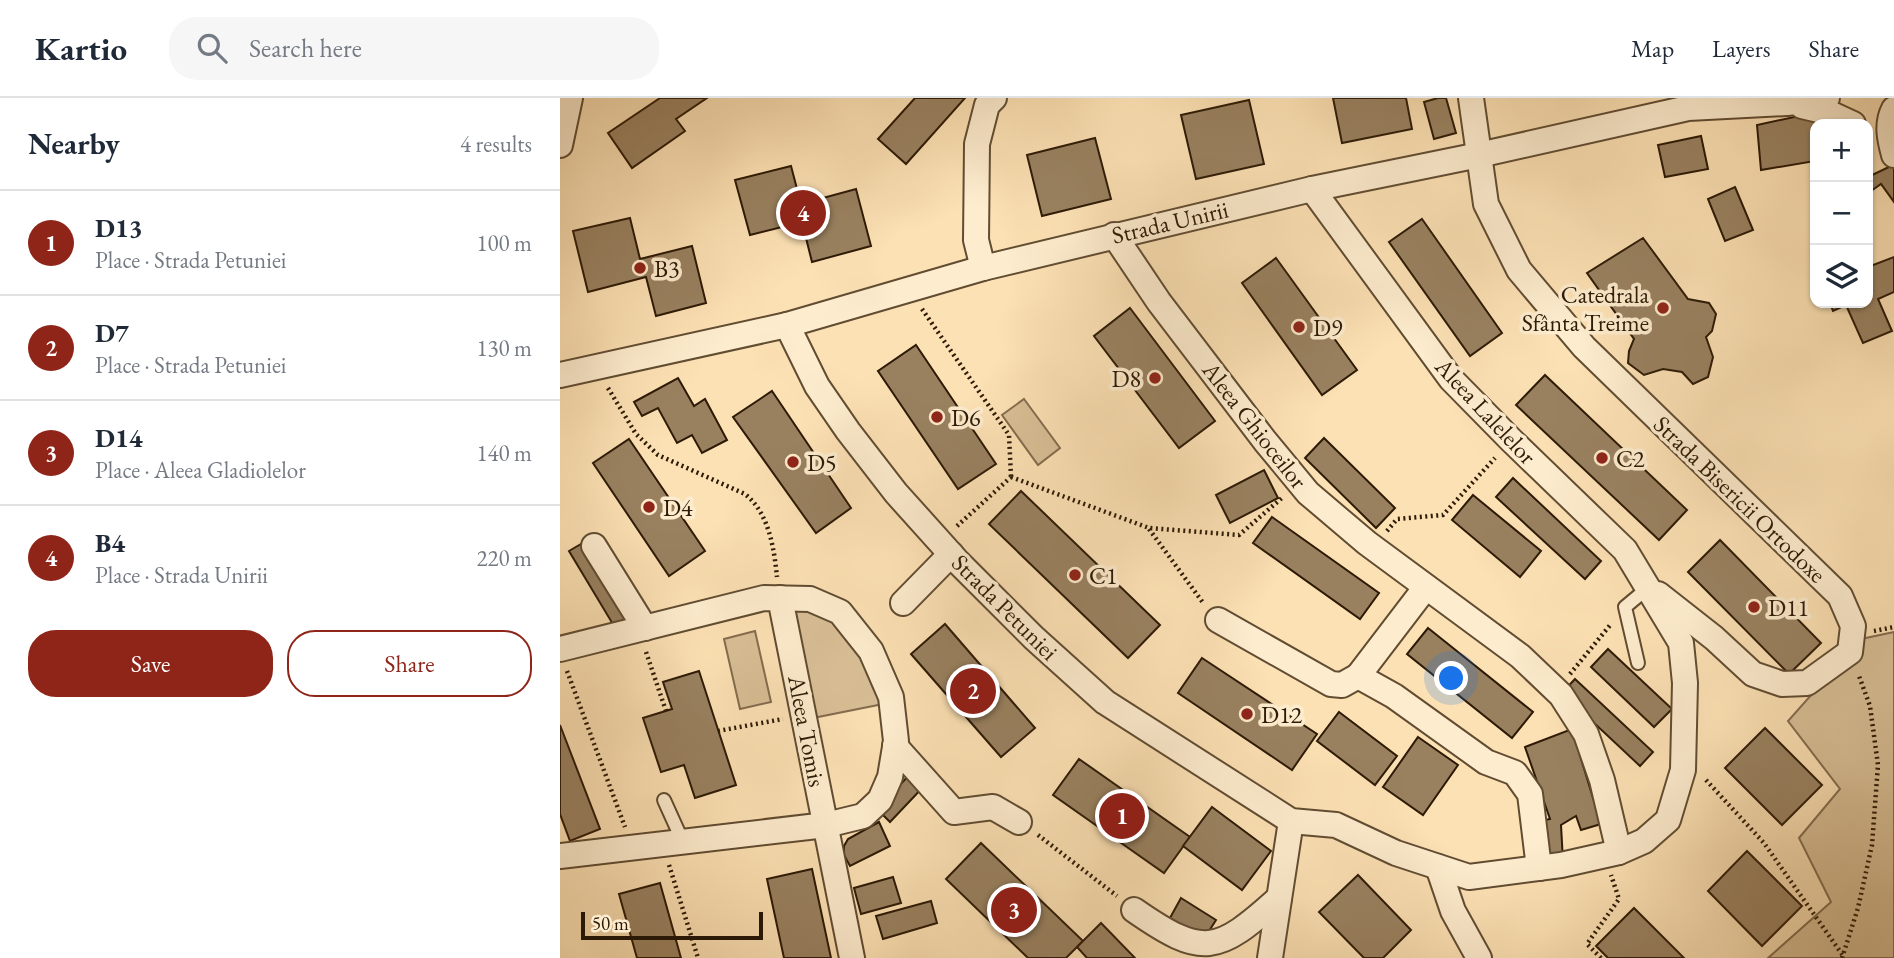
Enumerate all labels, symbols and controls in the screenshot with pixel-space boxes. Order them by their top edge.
search box [169,17,659,80]
text: Kartio [35,27,127,70]
icon: search [193,29,231,67]
text: Search here [249,31,362,65]
text: Map [1631,33,1674,64]
text: Layers [1712,33,1771,64]
text: Share [1809,33,1859,64]
map controls [1810,119,1873,308]
button: + [1810,119,1873,182]
text: Nearby [28,124,120,163]
text: 4 results [460,129,532,159]
button: − [1810,182,1873,245]
pin: 4 [780,187,826,239]
street label: Strada Unirii [1109,194,1231,250]
text: D13 [95,211,142,245]
text: 1 [45,228,57,258]
text: 100 m [476,228,532,258]
text: Place · Strada Petuniei [95,245,287,275]
button: layers [1810,245,1873,308]
place label: B3 [654,253,680,284]
marker: B3 [632,260,648,276]
place label: Catedrala Sfânta Treime [1522,279,1649,338]
marker: Catedrala Sfânta Treime [1655,300,1671,316]
place label: D9 [1313,312,1343,343]
text: D7 [95,316,129,350]
marker: D9 [1291,319,1307,335]
text: 2 [45,333,57,363]
text: 130 m [476,333,532,363]
text: Place · Strada Petuniei [95,350,287,380]
street label: Aleea Lalelelor [1428,350,1543,471]
street label: Aleea Ghioceilor [1195,354,1314,495]
place label: D8 [1111,363,1141,394]
marker: D8 [1147,370,1163,386]
place label: D6 [951,402,981,433]
marker: D6 [929,409,945,425]
street label: Strada Bisericii Ortodoxe [1647,409,1833,589]
text: D14 [95,421,142,455]
text: 3 [45,438,57,468]
text: 140 m [476,438,532,468]
place label: C2 [1616,443,1645,474]
place label: D5 [807,447,837,478]
marker: C2 [1594,450,1610,466]
marker: D5 [785,454,801,470]
text: Place · Aleea Gladiolelor [95,455,306,485]
place label: D4 [663,492,693,523]
marker: D4 [641,499,657,515]
text: B4 [95,526,125,560]
text: 4 [45,543,57,573]
text: 220 m [476,543,532,573]
street label: Strada Petuniei [945,547,1065,667]
text: Place · Strada Unirii [95,560,268,590]
place label: C1 [1089,560,1118,591]
marker: C1 [1067,567,1083,583]
place label: D11 [1768,592,1809,623]
marker: D11 [1746,599,1762,615]
button: Save [28,630,273,697]
button: Share [287,630,532,697]
your location [1434,661,1468,695]
pin: 2 [950,665,996,717]
street label: Aleea Tomis [781,672,833,789]
place label: D12 [1261,699,1303,730]
marker: D12 [1239,706,1255,722]
pin: 1 [1099,790,1145,842]
pin: 3 [991,884,1037,936]
scale bar [581,909,763,941]
text: 50 m [592,911,629,936]

